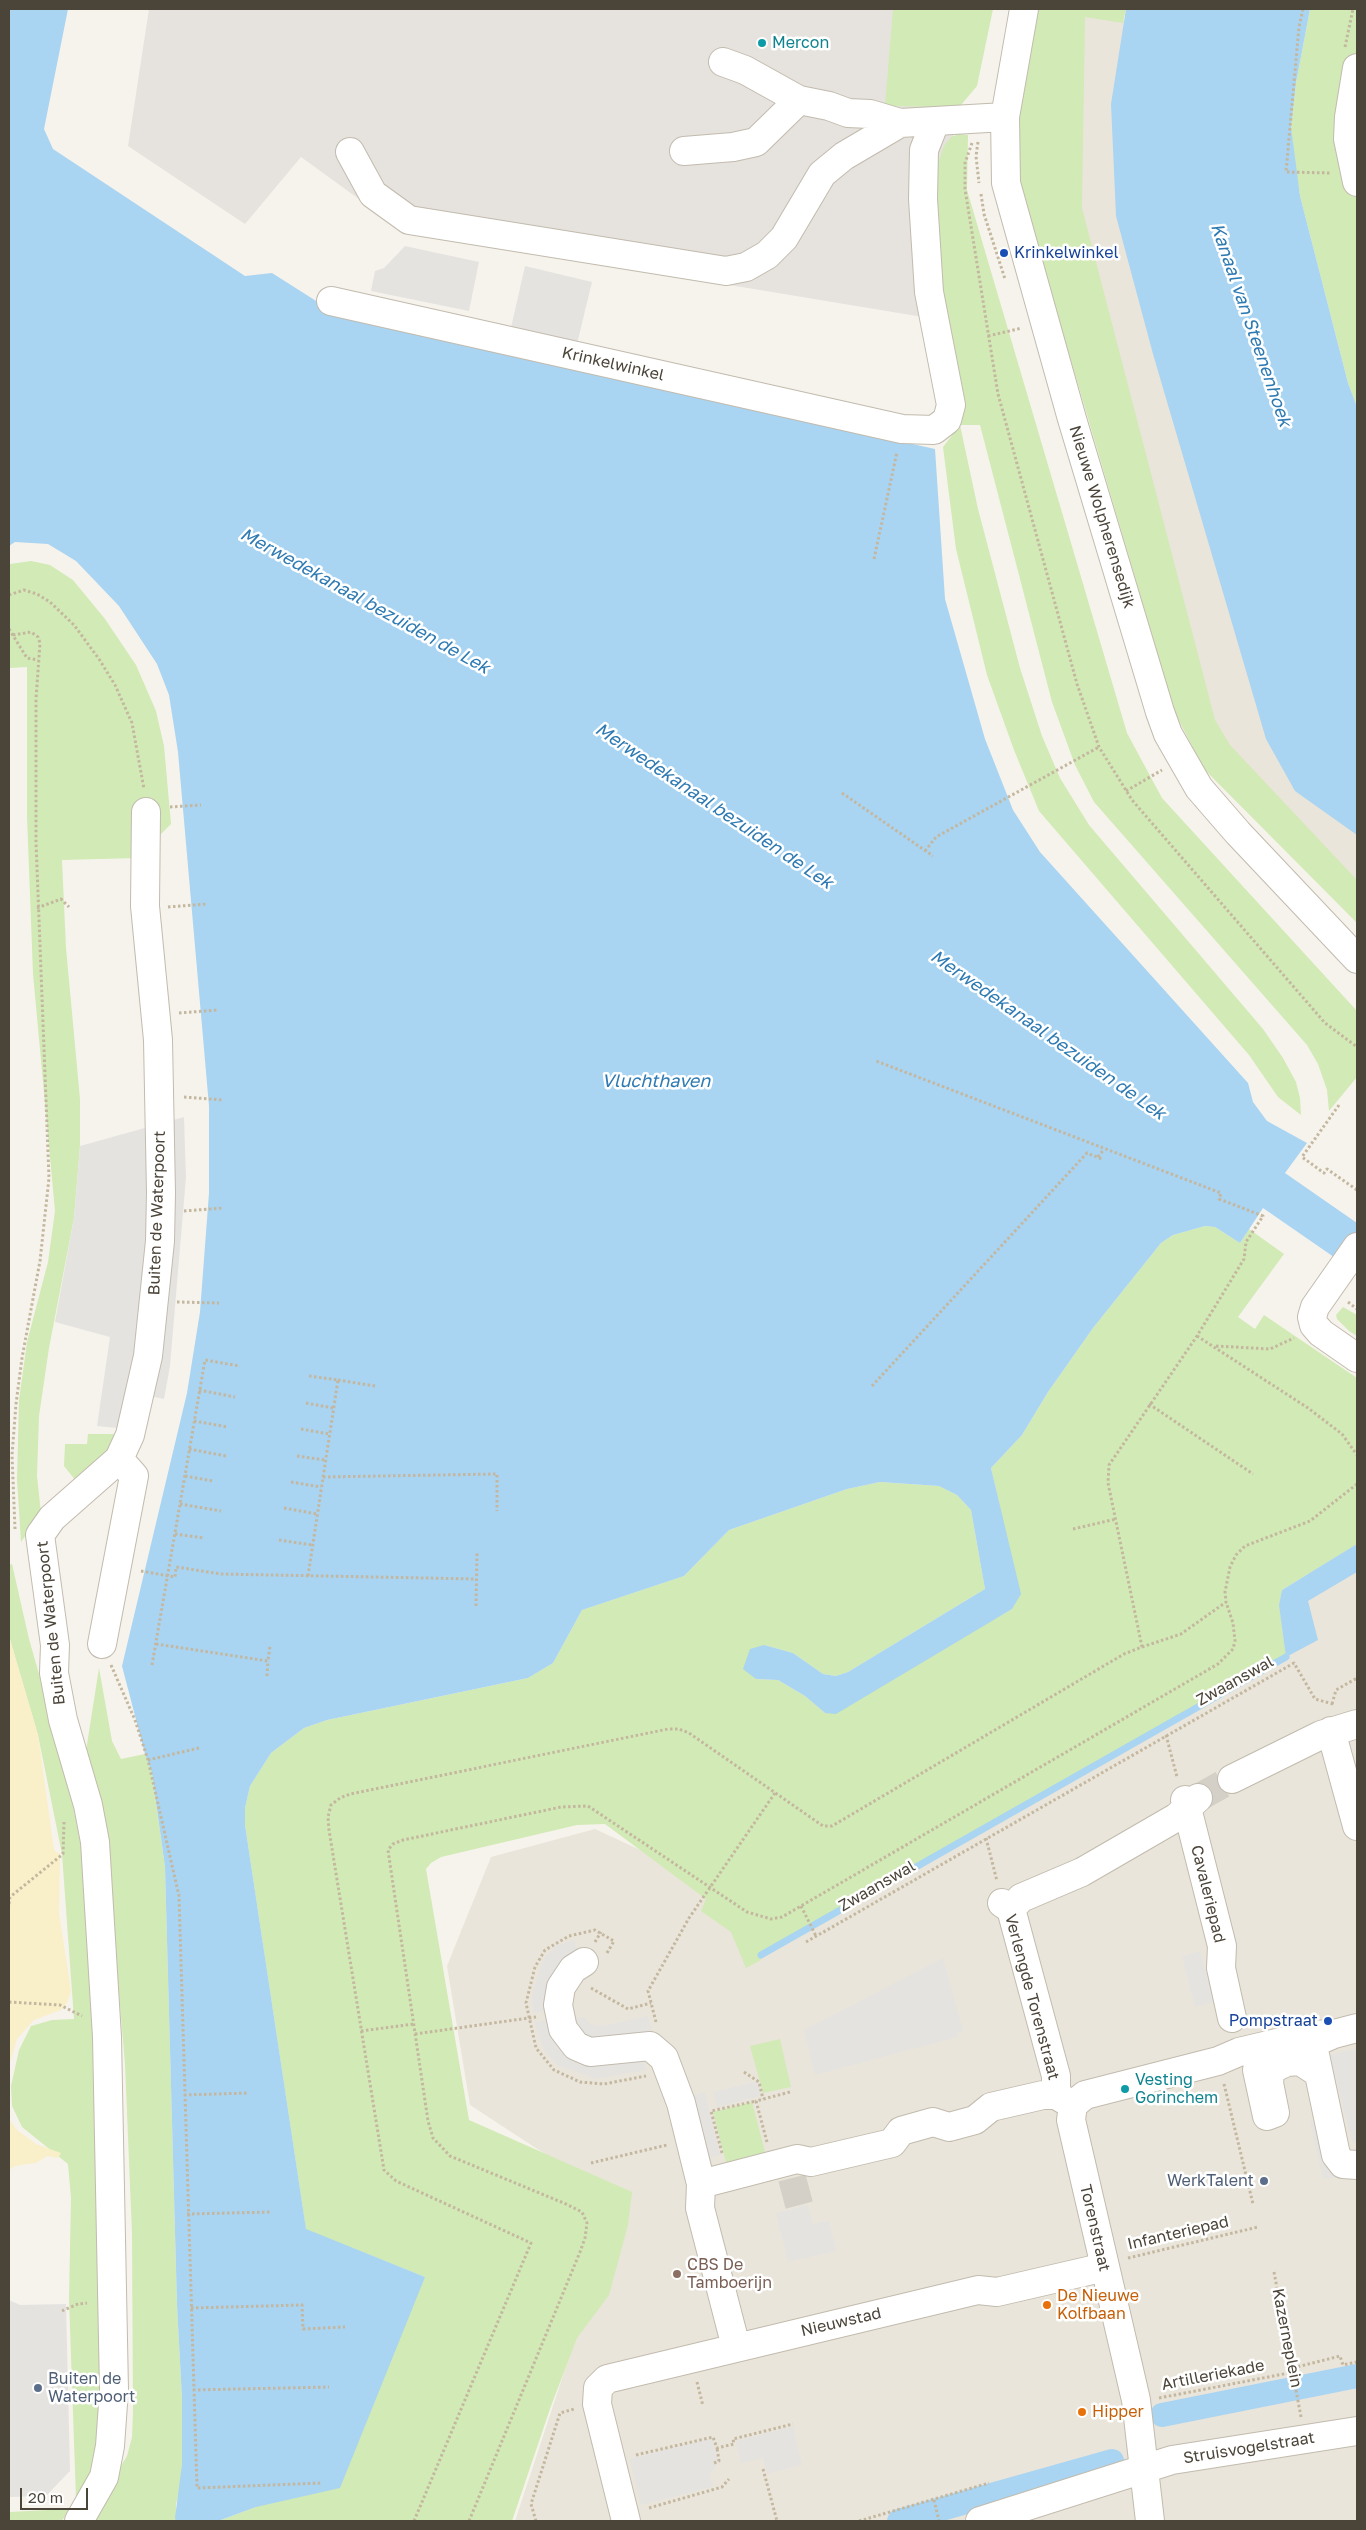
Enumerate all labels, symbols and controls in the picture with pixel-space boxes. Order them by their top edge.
place label: Mercon [772,33,829,53]
marker: Mercon [756,37,768,49]
water label: Kanaal van Steenenhoek [1206,220,1296,430]
place label: Krinkelwinkel [1014,243,1119,263]
marker: Krinkelwinkel [998,247,1010,259]
street label: Krinkelwinkel [560,343,666,385]
street label: Nieuwe Wolpherensedijk [1065,423,1139,611]
water label: Merwedekanaal bezuiden de Lek [237,523,493,679]
water label: Merwedekanaal bezuiden de Lek [591,718,837,894]
water label: Merwedekanaal bezuiden de Lek [926,945,1170,1125]
water label: Vluchthaven [602,1070,710,1092]
street label: Buiten de Waterpoort [145,1130,169,1296]
street label: Buiten de Waterpoort [33,1540,69,1706]
street label: Zwaanswal [1193,1652,1277,1710]
street label: Cavaleriepad [1187,1843,1229,1945]
street label: Zwaanswal [835,1856,919,1916]
street label: Verlengde Torenstraat [1001,1912,1063,2082]
place label: Pompstraat [1229,2011,1318,2031]
marker: Pompstraat [1322,2015,1334,2027]
place label: Vesting Gorinchem [1135,2070,1218,2108]
marker: Vesting Gorinchem [1119,2083,1131,2095]
place label: WerkTalent [1167,2171,1254,2191]
marker: WerkTalent [1258,2175,1270,2187]
street label: Torenstraat [1076,2183,1114,2273]
street label: Infanteriepad [1126,2212,1230,2254]
place label: CBS De Tamboerijn [687,2255,772,2293]
marker: CBS De Tamboerijn [671,2268,683,2280]
place label: De Nieuwe Kolfbaan [1057,2286,1139,2324]
street label: Kazerneplein [1268,2287,1306,2389]
marker: De Nieuwe Kolfbaan [1041,2299,1053,2311]
street label: Nieuwstad [799,2303,883,2341]
street label: Artilleriekade [1160,2356,1266,2394]
place label: Buiten de Waterpoort [48,2369,136,2407]
marker: Buiten de Waterpoort [32,2382,44,2394]
place label: Hipper [1092,2402,1144,2422]
marker: Hipper [1076,2406,1088,2418]
street label: Struisvogelstraat [1182,2428,1316,2468]
scale bar [22,2478,90,2510]
text: 20 m [28,2488,63,2506]

